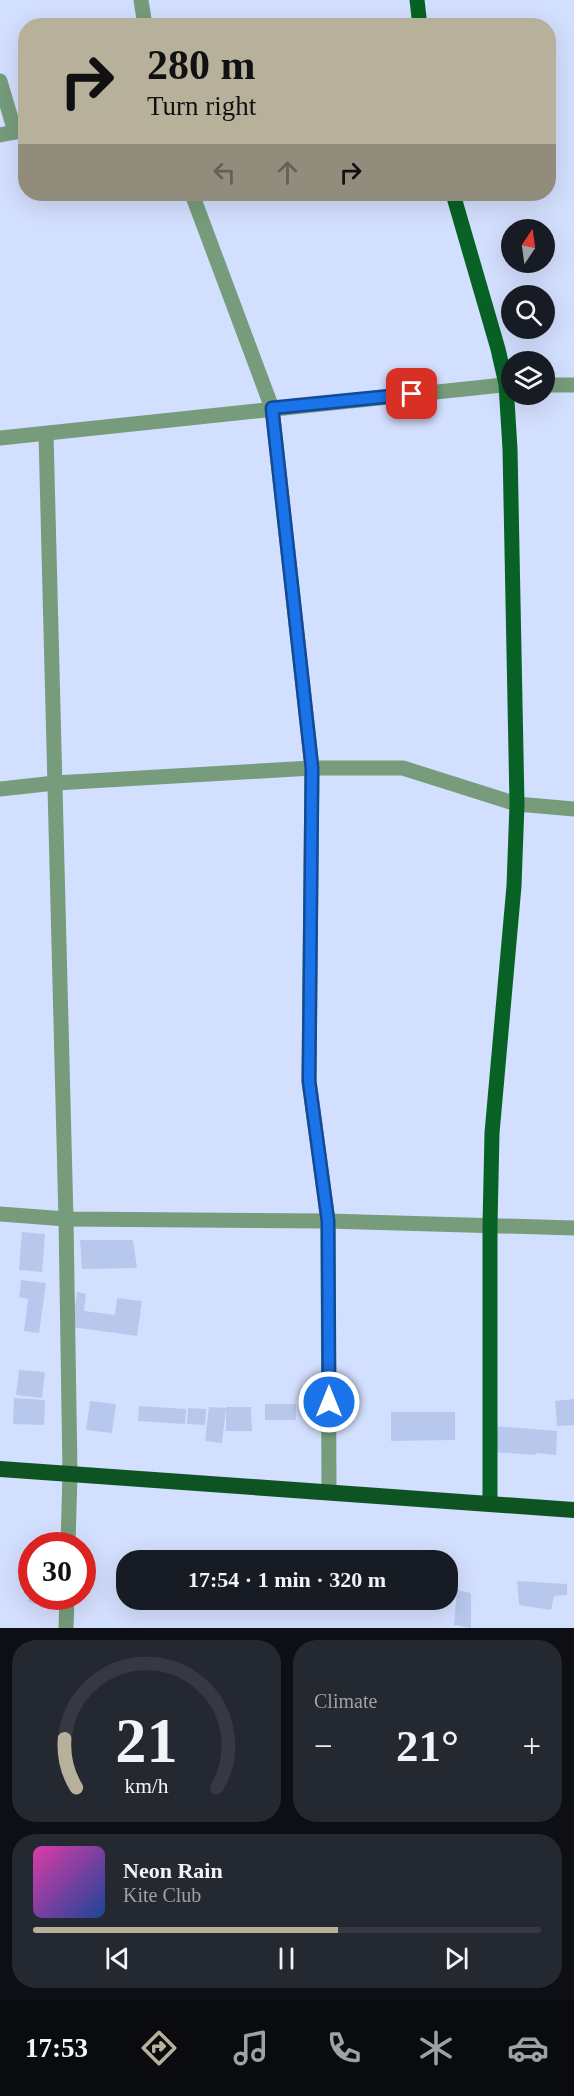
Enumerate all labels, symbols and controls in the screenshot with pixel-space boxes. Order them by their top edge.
icon: right [48,42,126,120]
text: 280 m [147,42,256,88]
text: Turn right [147,91,256,121]
icon: left [208,156,241,189]
icon: ahead [271,156,304,189]
icon: right [334,156,367,189]
north arrow [501,219,555,273]
map controls [501,219,555,405]
button: search [501,285,555,339]
button: layers [501,351,555,405]
pin [386,368,437,419]
icon: arrive [395,377,428,410]
position arrow [297,1370,361,1434]
speed limit sign: 30 [18,1532,96,1610]
text: 17:54 · 1 min · 320 m [188,1567,386,1592]
text: Climate [314,1690,377,1712]
text: 21 [115,1706,178,1775]
text: 21° [396,1721,459,1771]
text: − [314,1728,333,1764]
text: + [522,1728,541,1764]
text: km/h [124,1774,169,1798]
text: Neon Rain [123,1858,223,1883]
text: Kite Club [123,1884,201,1906]
icon: previous [101,1942,134,1975]
icon: pause [270,1942,303,1975]
icon: next [440,1942,473,1975]
icon: directions [138,2027,180,2069]
icon: music [230,2027,272,2069]
icon: phone [323,2027,365,2069]
icon: climate [415,2027,457,2069]
icon: car [507,2027,549,2069]
text: 17:53 [25,2033,88,2063]

